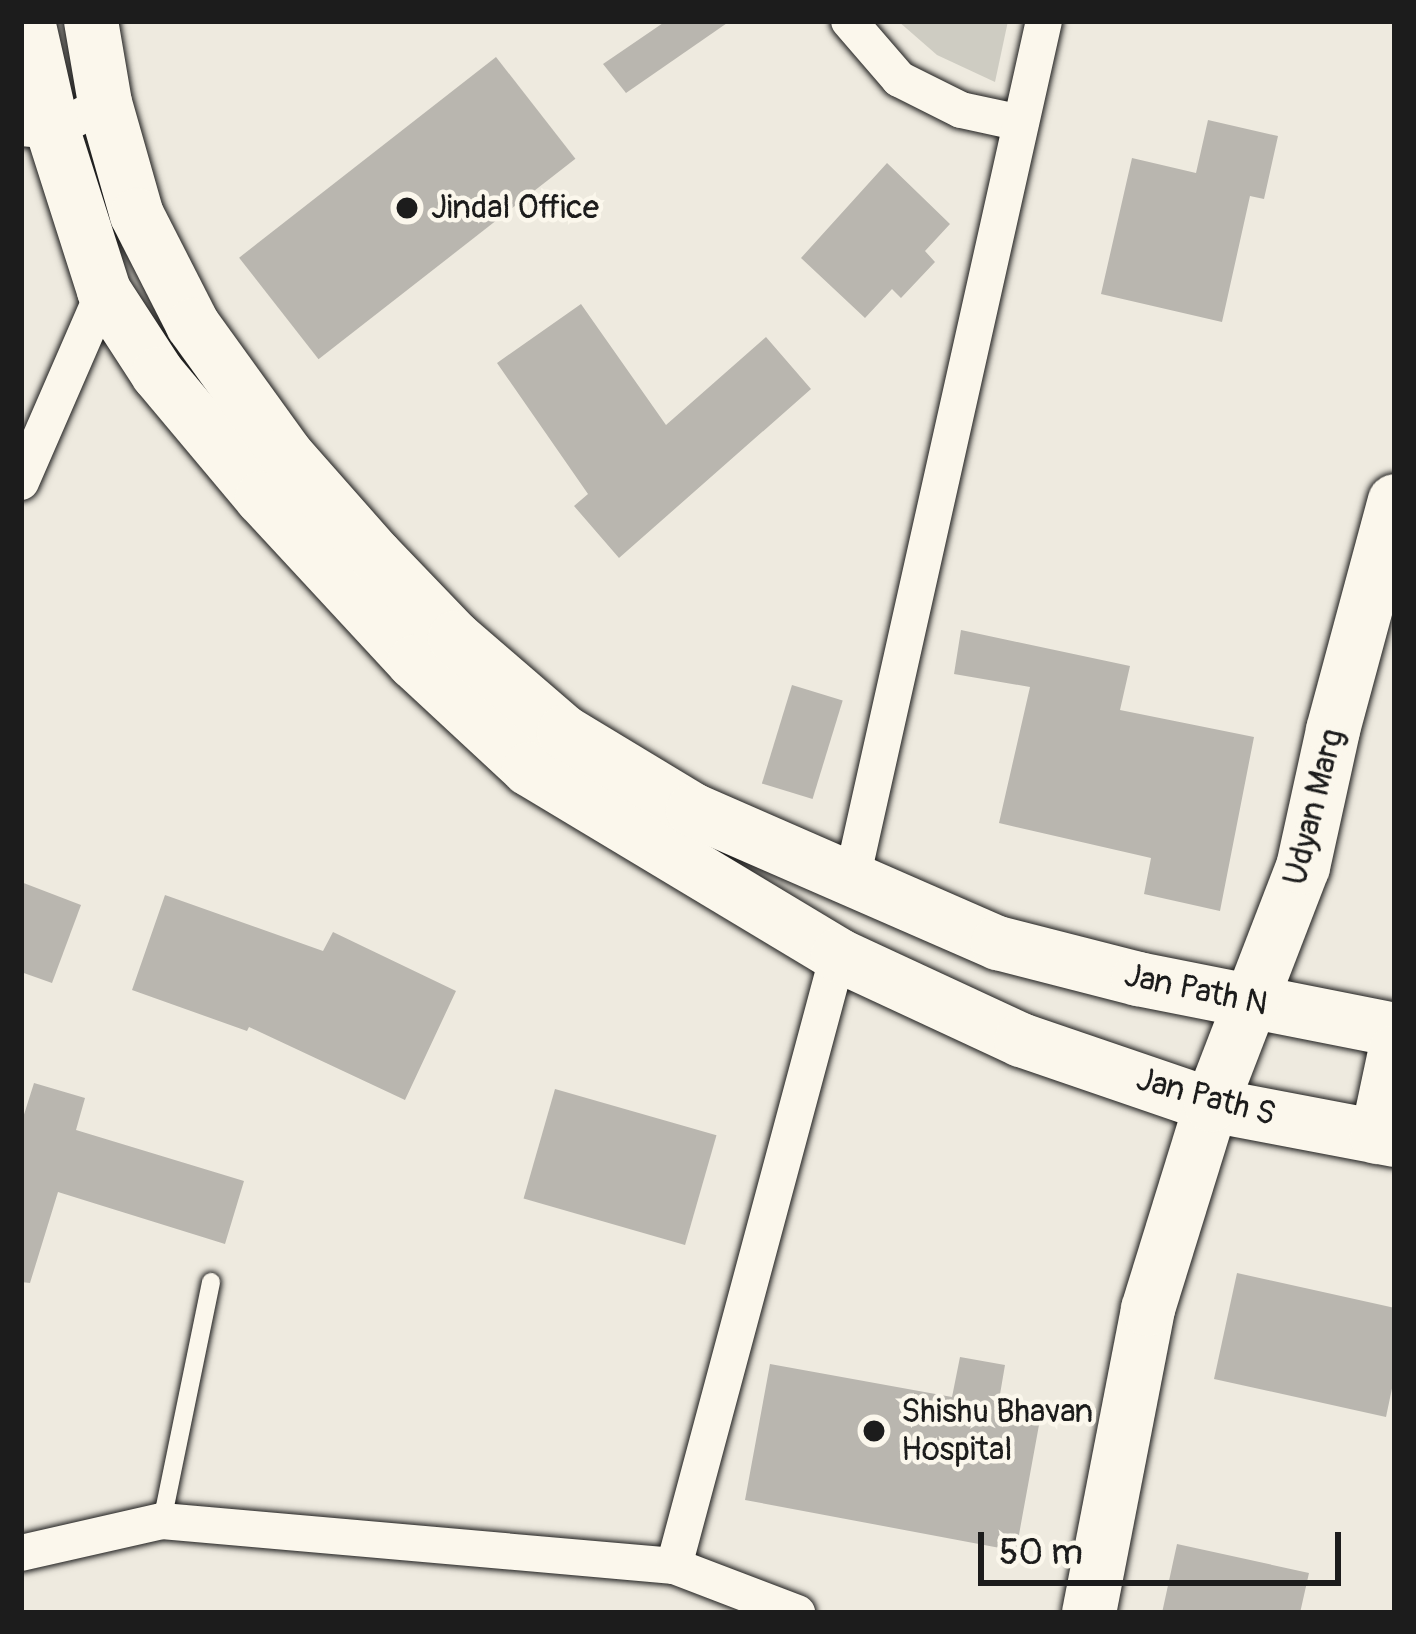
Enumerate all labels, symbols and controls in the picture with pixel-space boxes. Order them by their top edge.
place label: Jindal Office [431,188,599,228]
marker: Jindal Office [394,195,420,221]
street label: Udyan Marg [1275,725,1353,889]
street label: Jan Path N [1121,956,1271,1024]
street label: Jan Path S [1132,1059,1280,1135]
place label: Shishu Bhavan Hospital [901,1392,1093,1470]
marker: Shishu Bhavan Hospital [858,1415,890,1447]
scale bar [984,1508,1347,1582]
text: 50 m [999,1530,1083,1575]

